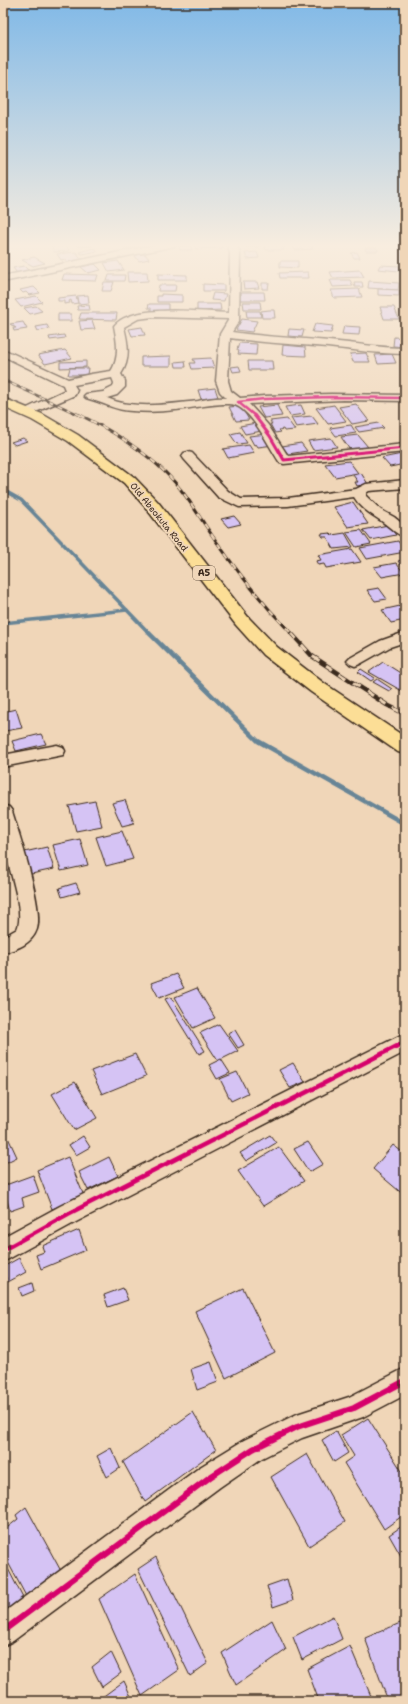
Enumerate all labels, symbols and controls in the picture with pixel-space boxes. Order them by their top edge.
street label: Old Abeokuta Road [128,480,191,554]
road number: A5 [193,566,215,580]

